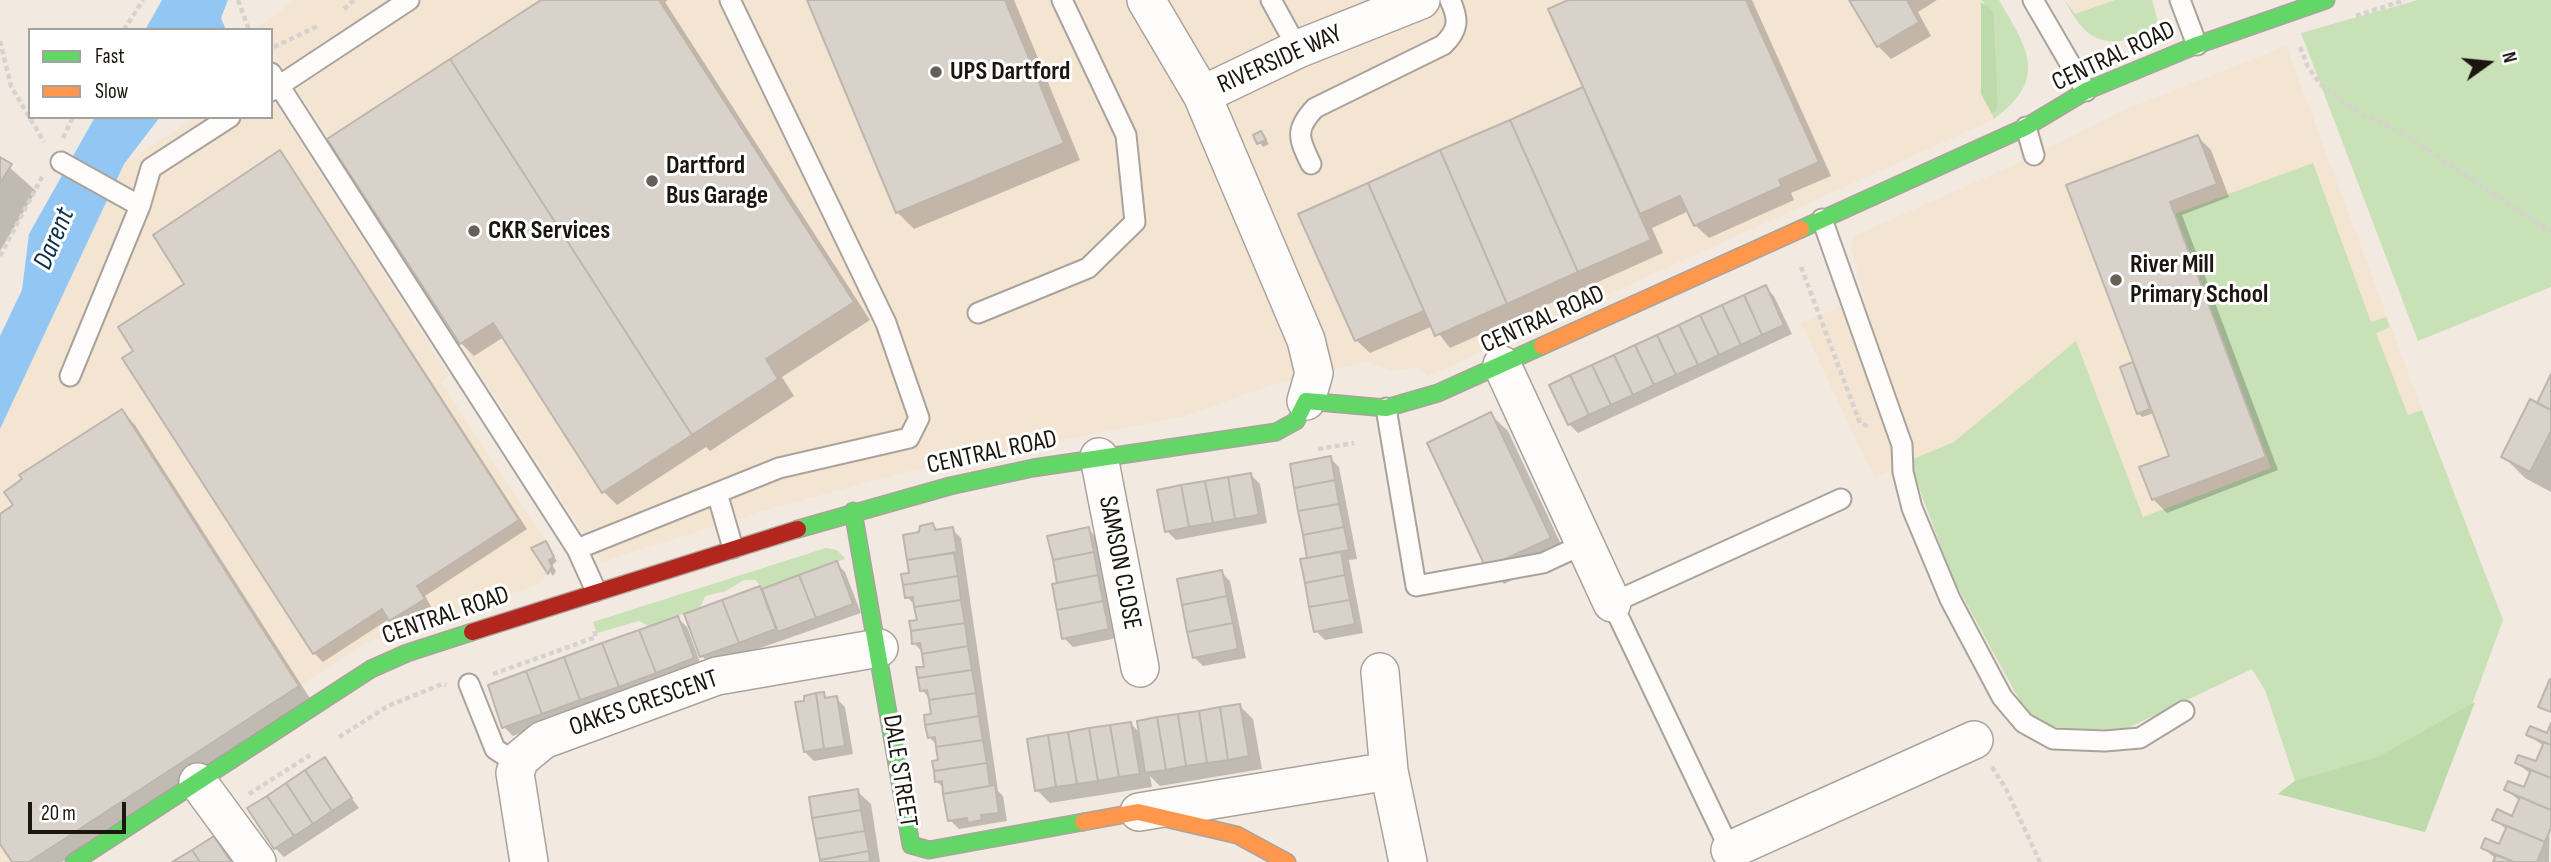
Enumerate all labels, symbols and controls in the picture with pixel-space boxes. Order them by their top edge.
street label: CENTRAL ROAD [2047,15,2181,99]
street label: RIVERSIDE WAY [1213,19,1347,101]
legend [28,28,273,119]
north arrow [2453,28,2523,98]
text: Fast [95,44,125,69]
text: N [2496,50,2521,65]
place label: UPS Dartford [950,56,1070,88]
marker: UPS Dartford [928,64,944,80]
text: Slow [95,79,128,104]
place label: Dartford Bus Garage [666,150,768,212]
marker: Dartford Bus Garage [644,173,660,189]
water label: Darent [27,203,83,275]
place label: CKR Services [488,215,610,247]
marker: CKR Services [466,223,482,239]
place label: River Mill Primary School [2130,249,2268,310]
marker: River Mill Primary School [2108,272,2124,288]
street label: CENTRAL ROAD [1476,279,1610,361]
street label: CENTRAL ROAD [924,424,1060,482]
street label: SAMSON CLOSE [1091,494,1147,632]
street label: CENTRAL ROAD [378,580,514,652]
street label: OAKES CRESCENT [566,664,722,744]
street label: DALE STREET [875,712,923,830]
scale bar [32,788,130,832]
text: 20 m [41,801,76,826]

